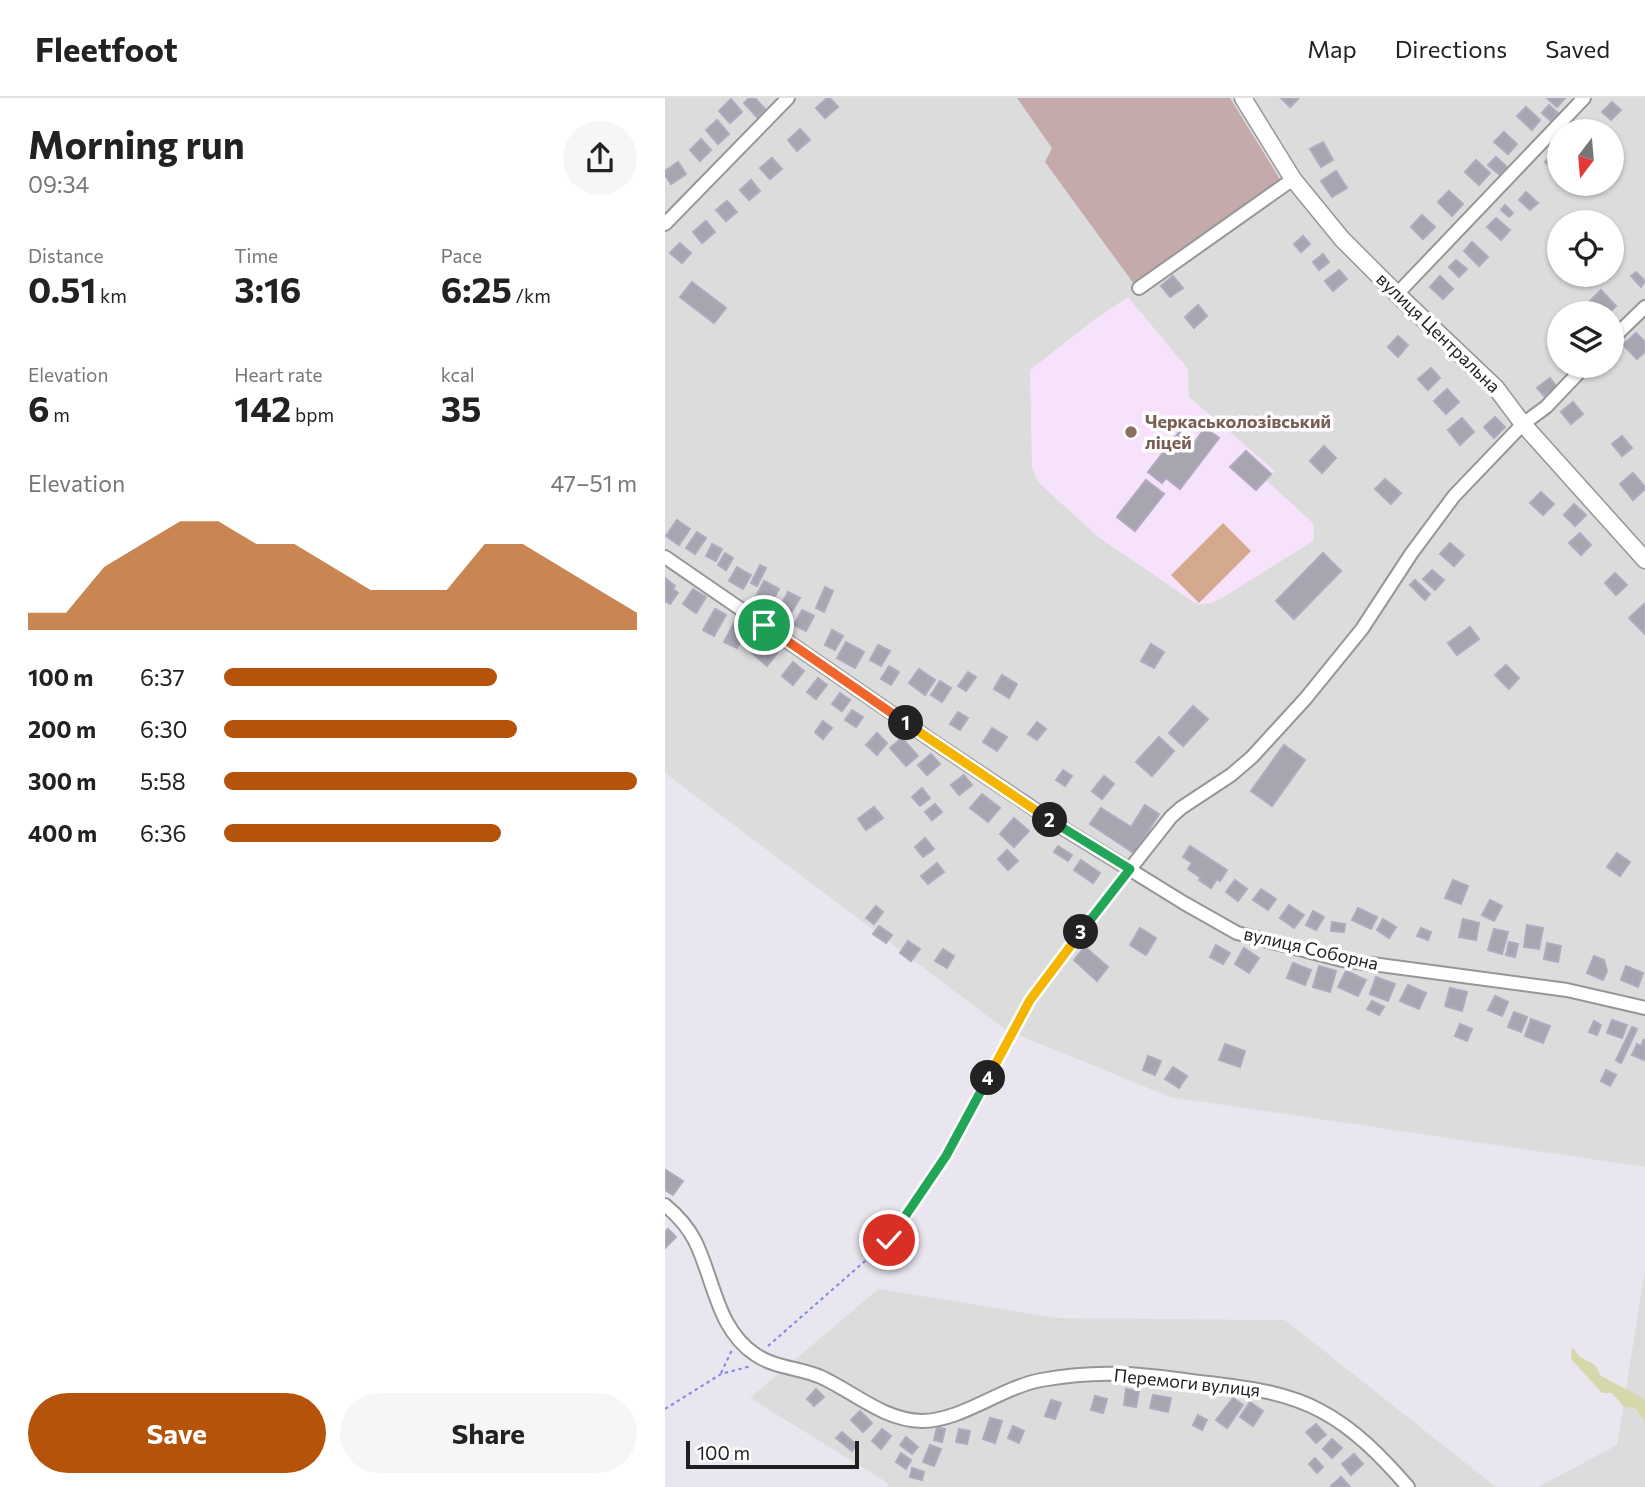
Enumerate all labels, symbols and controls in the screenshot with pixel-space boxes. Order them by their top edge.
text: Fleetfoot [35,28,178,69]
text: Map [1307,34,1357,63]
text: Directions [1395,34,1507,63]
text: Saved [1545,34,1610,63]
north arrow [1547,119,1624,196]
map controls [1547,119,1624,378]
text: Morning run [28,120,245,167]
button: share [563,121,637,195]
text: 09:34 [28,170,89,198]
button: locate [1547,210,1624,287]
text: Distance [28,244,104,267]
text: Time [234,244,278,267]
text: Pace [441,244,482,267]
text: 0.51 [28,267,96,310]
text: 3:16 [234,267,301,310]
text: 6:25 [441,267,512,310]
street label: вулиця Центральна [1372,268,1505,397]
text: km [96,284,127,307]
text: /km [512,284,551,307]
button: layers [1547,301,1624,378]
text: Elevation [28,363,108,386]
text: Heart rate [234,363,323,386]
text: kcal [441,363,475,386]
text: 6 [28,386,50,429]
text: 142 [234,386,291,429]
text: 35 [441,386,481,429]
text: m [50,403,70,426]
text: bpm [291,403,334,426]
place label: Черкаськолозівський ліцей [1145,410,1331,453]
marker: Черкаськолозівський ліцей [1123,424,1139,440]
text: Elevation [28,469,125,497]
text: 47–51 m [550,469,637,497]
pin [734,595,794,655]
icon: arrive [745,606,783,644]
text: 100 m [28,663,93,691]
text: 6:37 [140,663,185,691]
pin: 1 [889,706,923,740]
text: 1 [901,711,910,734]
text: 200 m [28,715,96,743]
text: 6:30 [140,715,188,743]
text: 300 m [28,767,96,795]
text: 5:58 [140,767,186,795]
pin: 2 [1033,802,1067,838]
text: 2 [1044,808,1055,831]
text: 400 m [28,819,97,847]
text: 6:36 [140,819,186,847]
pin: 3 [1063,914,1099,950]
text: 3 [1075,920,1086,943]
street label: вулиця Соборна [1242,922,1381,974]
pin: 4 [971,1060,1005,1096]
text: 4 [982,1066,993,1089]
pin [859,1210,919,1270]
icon: check [870,1221,908,1259]
street label: Перемоги вулиця [1113,1363,1261,1401]
button: Save [28,1393,326,1473]
button: Share [340,1393,637,1473]
scale bar [686,1438,859,1470]
text: 100 m [697,1441,750,1464]

